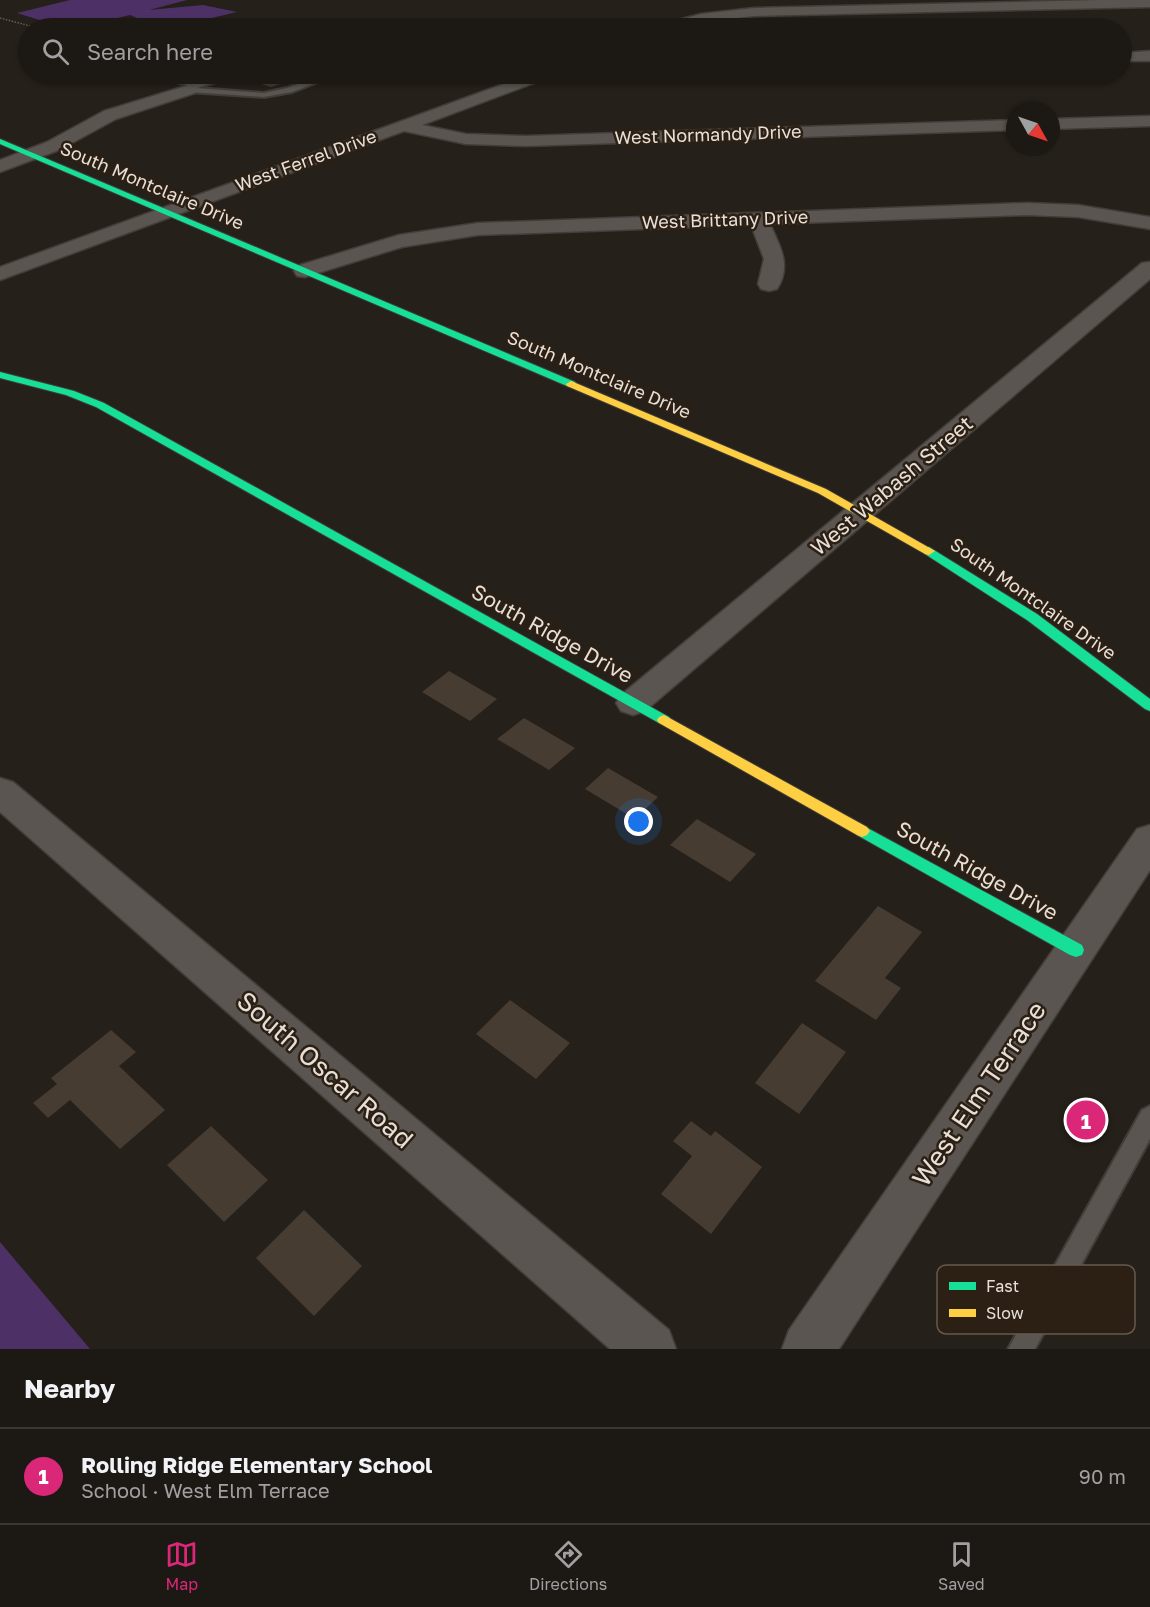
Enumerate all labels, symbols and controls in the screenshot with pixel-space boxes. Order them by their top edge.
search box [18,18,1132,84]
icon: search [39,35,72,68]
text: Search here [87,38,213,65]
north arrow [1006,102,1060,156]
street label: West Normandy Drive [614,120,802,148]
street label: West Ferrel Drive [232,124,379,196]
street label: South Montclaire Drive [57,136,247,234]
street label: West Brittany Drive [641,205,809,233]
street label: South Montclaire Drive [504,325,694,423]
street label: West Wabash Street [805,410,978,561]
street label: South Montclaire Drive [946,533,1121,664]
street label: South Ridge Drive [467,578,638,688]
your location [624,807,653,836]
street label: South Ridge Drive [892,815,1063,925]
street label: South Oscar Road [231,985,420,1155]
street label: West Elm Terrace [905,995,1052,1192]
pin: 1 [1066,1098,1106,1142]
legend [937,1265,1135,1334]
text: Fast [986,1276,1019,1296]
text: Slow [986,1303,1024,1323]
text: Nearby [24,1373,115,1404]
text: Rolling Ridge Elementary School [81,1451,433,1478]
text: 1 [38,1464,49,1488]
text: 90 m [1079,1464,1126,1488]
text: School · West Elm Terrace [81,1478,330,1502]
tab: Map [165,1538,198,1594]
tab: Directions [529,1538,607,1594]
tab: Saved [938,1538,985,1594]

